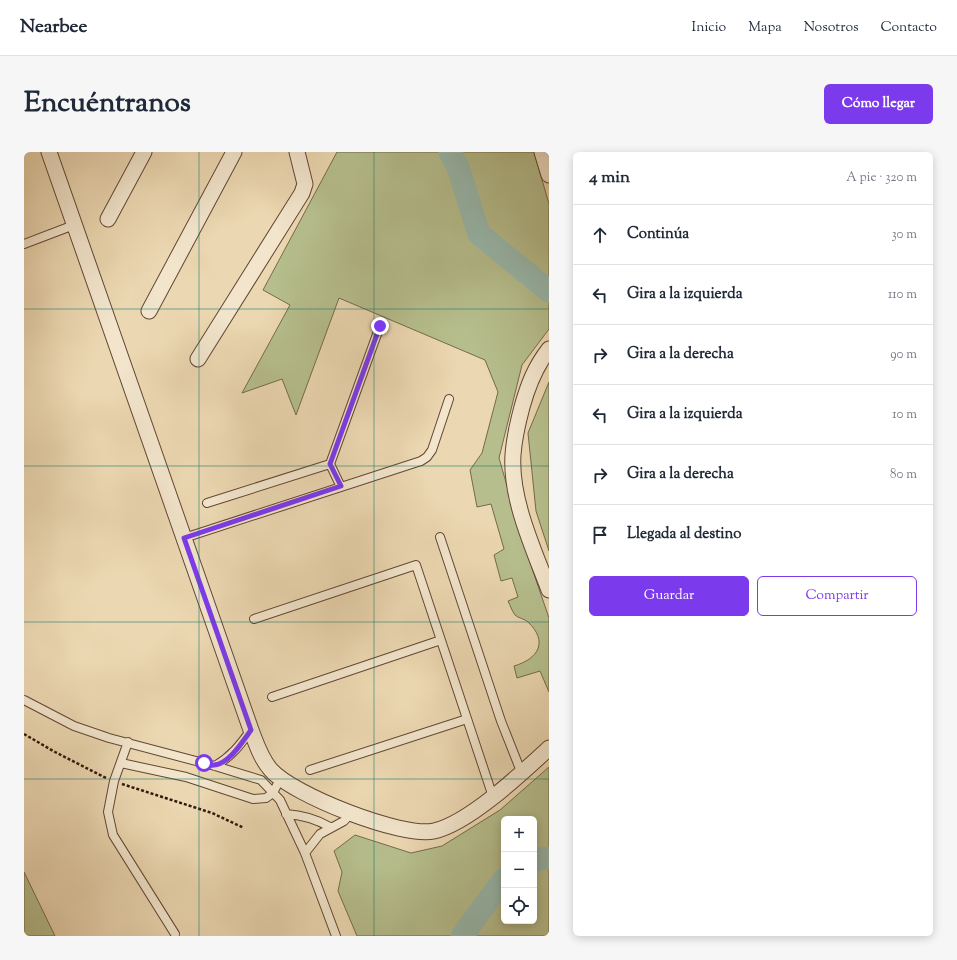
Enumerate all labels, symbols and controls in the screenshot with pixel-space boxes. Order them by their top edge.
text: Nearbee [20,14,87,41]
text: Inicio [692,18,726,38]
text: Mapa [748,18,782,38]
text: Nosotros [804,18,859,38]
text: Contacto [881,18,937,38]
text: Encuéntranos [24,84,191,124]
button: Cómo llegar [824,84,933,124]
text: 4 min [589,166,630,190]
text: A pie · 320 m [846,169,917,187]
icon: ahead [589,224,611,246]
text: Continúa [627,224,689,245]
text: 30 m [891,226,917,244]
icon: left [589,284,611,306]
text: Gira a la izquierda [627,284,743,305]
text: 110 m [888,286,917,304]
route end [371,317,389,335]
icon: right [589,344,611,366]
text: Gira a la derecha [627,344,734,365]
text: 90 m [890,346,917,364]
icon: left [589,404,611,426]
text: Gira a la izquierda [627,404,743,425]
text: 10 m [892,406,917,424]
icon: right [589,464,611,486]
text: Gira a la derecha [627,464,734,485]
text: 80 m [890,466,917,484]
icon: arrive [589,524,611,546]
text: Llegada al destino [627,524,742,545]
button: Guardar [589,576,749,616]
button: Compartir [757,576,917,616]
route start [195,754,213,772]
map controls [501,816,537,924]
button: + [501,816,537,852]
button: − [501,852,537,888]
button: locate [501,888,537,924]

